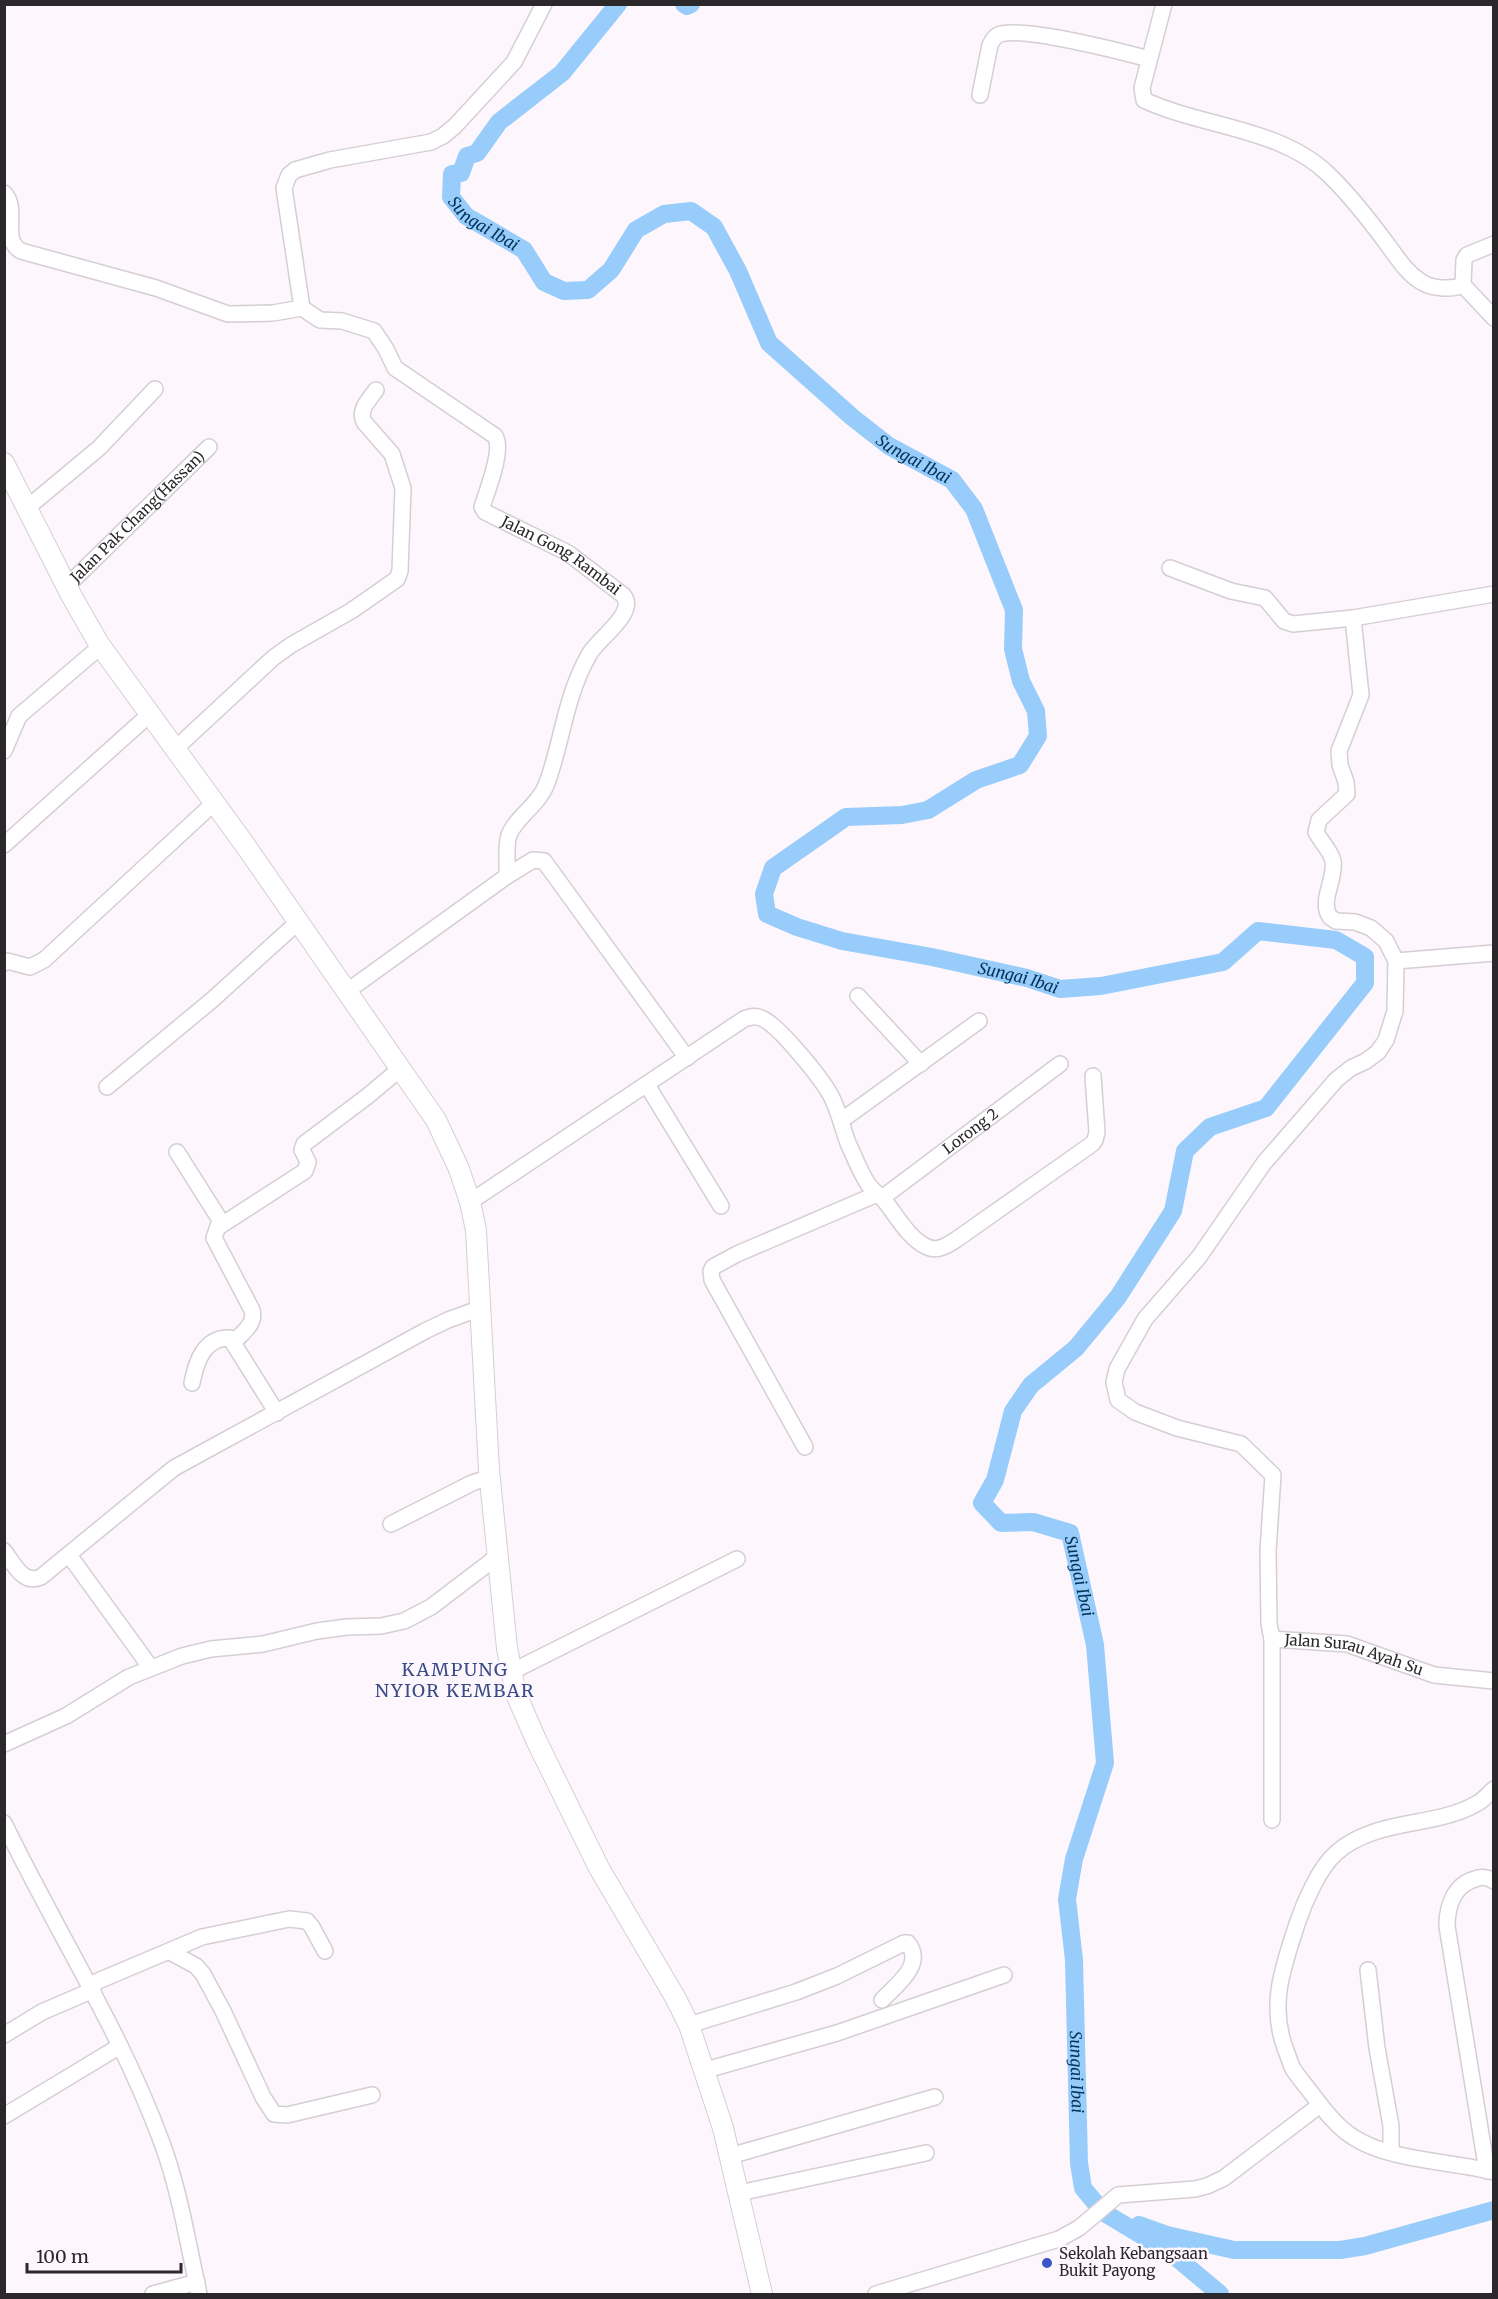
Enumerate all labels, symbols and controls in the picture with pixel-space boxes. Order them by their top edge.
water label: Sungai Ibai [444,192,523,255]
water label: Sungai Ibai [872,430,955,488]
street label: Jalan Pak Chang(Hassan) [66,447,208,587]
street label: Jalan Gong Rambai [497,511,625,599]
water label: Sungai Ibai [976,958,1061,998]
street label: Lorong 2 [939,1104,1002,1158]
water label: Sungai Ibai [1061,1534,1098,1619]
street label: Jalan Surau Ayah Su [1283,1630,1426,1679]
district label: KAMPUNG NYIOR KEMBAR [375,1658,535,1702]
water label: Sungai Ibai [1066,2031,1088,2114]
scale bar [27,2236,182,2274]
place label: Sekolah Kebangsaan Bukit Payong [1059,2244,1208,2280]
text: 100 m [36,2245,89,2268]
marker: Sekolah Kebangsaan Bukit Payong [1040,2256,1054,2270]

